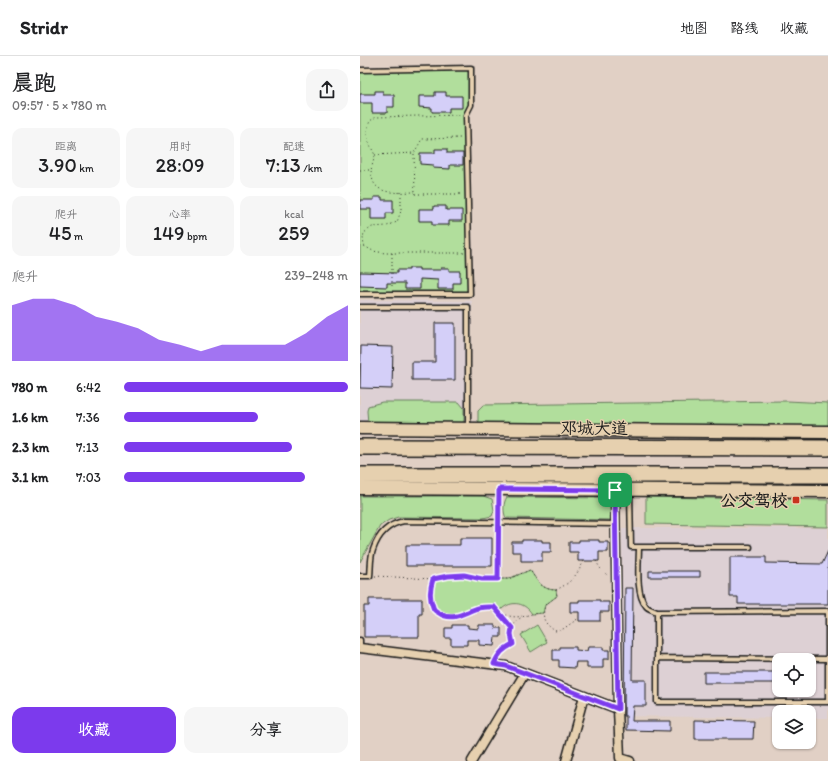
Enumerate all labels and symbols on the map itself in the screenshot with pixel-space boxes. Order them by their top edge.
street label: 邓城大道 [560,418,628,438]
pin [598,473,632,507]
place label: 公交驾校 [720,490,788,510]
marker: 公交驾校 [791,495,801,505]

